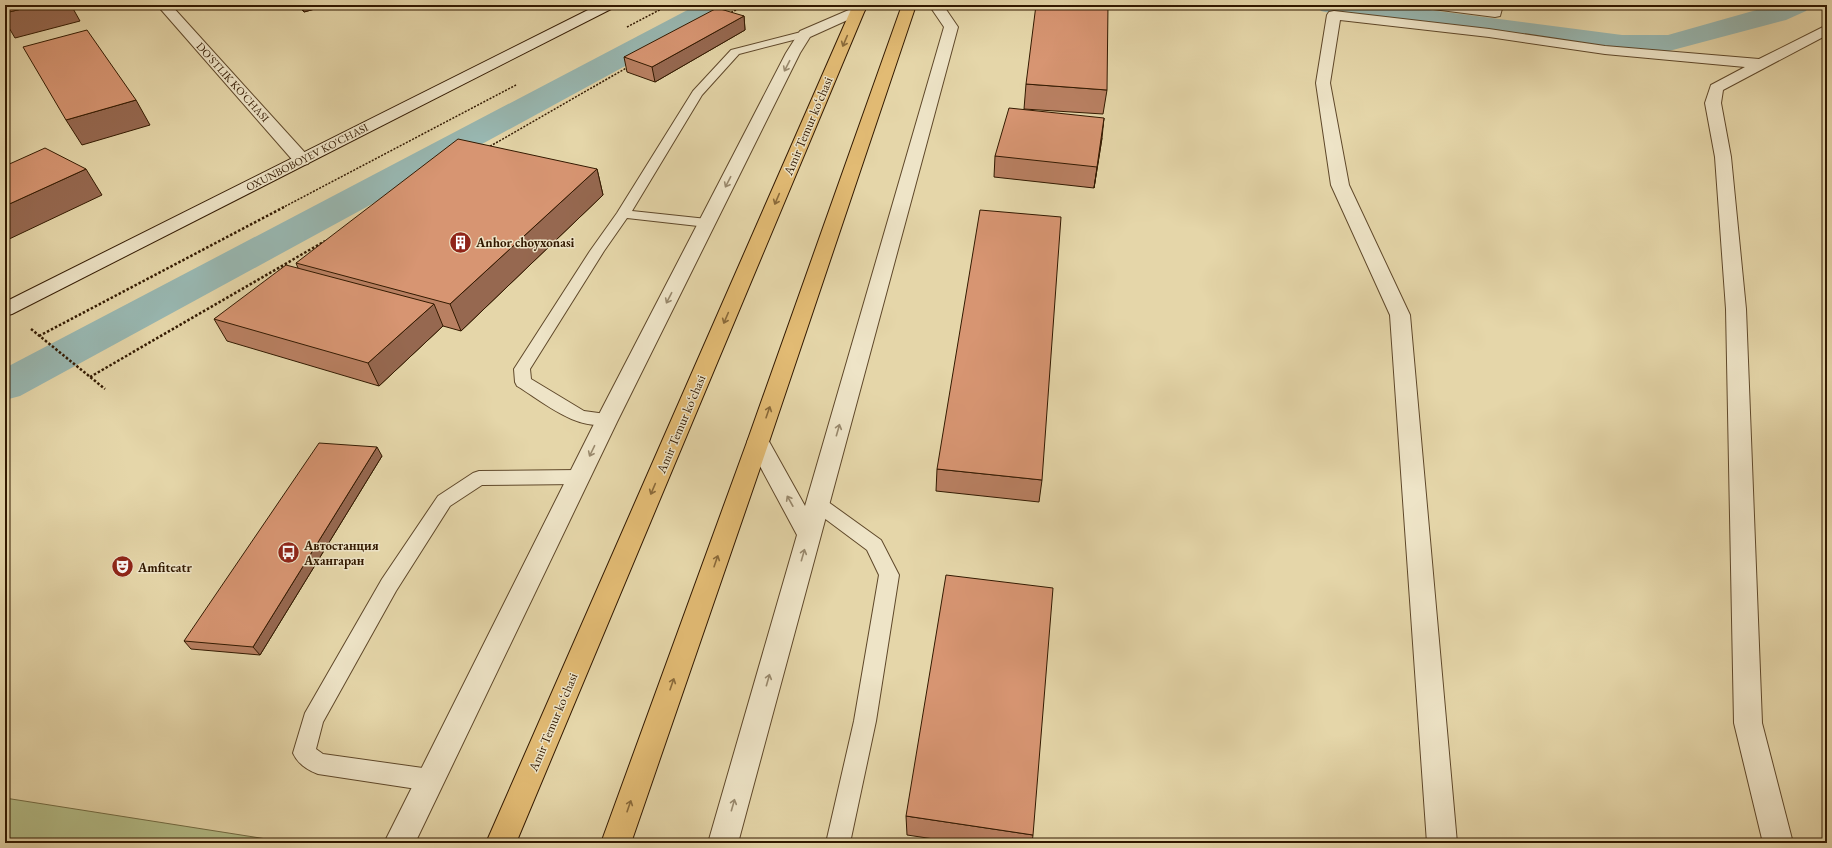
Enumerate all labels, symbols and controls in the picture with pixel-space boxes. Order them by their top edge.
one-way arrow [841,34,848,46]
street label: DO'STLIK KO'CHASI [194,39,273,125]
one-way arrow [783,59,790,71]
street label: Amir Temur koʻchasi [779,74,836,179]
street label: OXUNBOBOYEV KO'CHASI [243,120,371,194]
one-way arrow [724,175,731,187]
one-way arrow [773,192,780,204]
building icon: Anhor choyxonasi [448,229,474,255]
place label: Anhor choyxonasi [475,234,575,251]
one-way arrow [665,291,673,303]
one-way arrow [722,312,729,324]
street label: Amir Temur koʻchasi [652,372,709,477]
one-way arrow [765,406,773,418]
one-way arrow [835,424,843,437]
one-way arrow [588,445,595,457]
one-way arrow [648,483,656,495]
one-way arrow [786,495,794,507]
place label: Автостанция Ахангаран [303,537,379,569]
bus stop icon: Автостанция Ахангаран [276,539,302,565]
one-way arrow [800,549,807,562]
theatre icon: Amfiteatr [109,554,135,580]
one-way arrow [712,555,720,567]
place label: Amfiteatr [137,559,192,576]
street label: Amir Temur koʻchasi [524,670,581,775]
one-way arrow [765,674,772,687]
one-way arrow [669,678,677,690]
one-way arrow [730,799,737,812]
one-way arrow [626,800,633,813]

